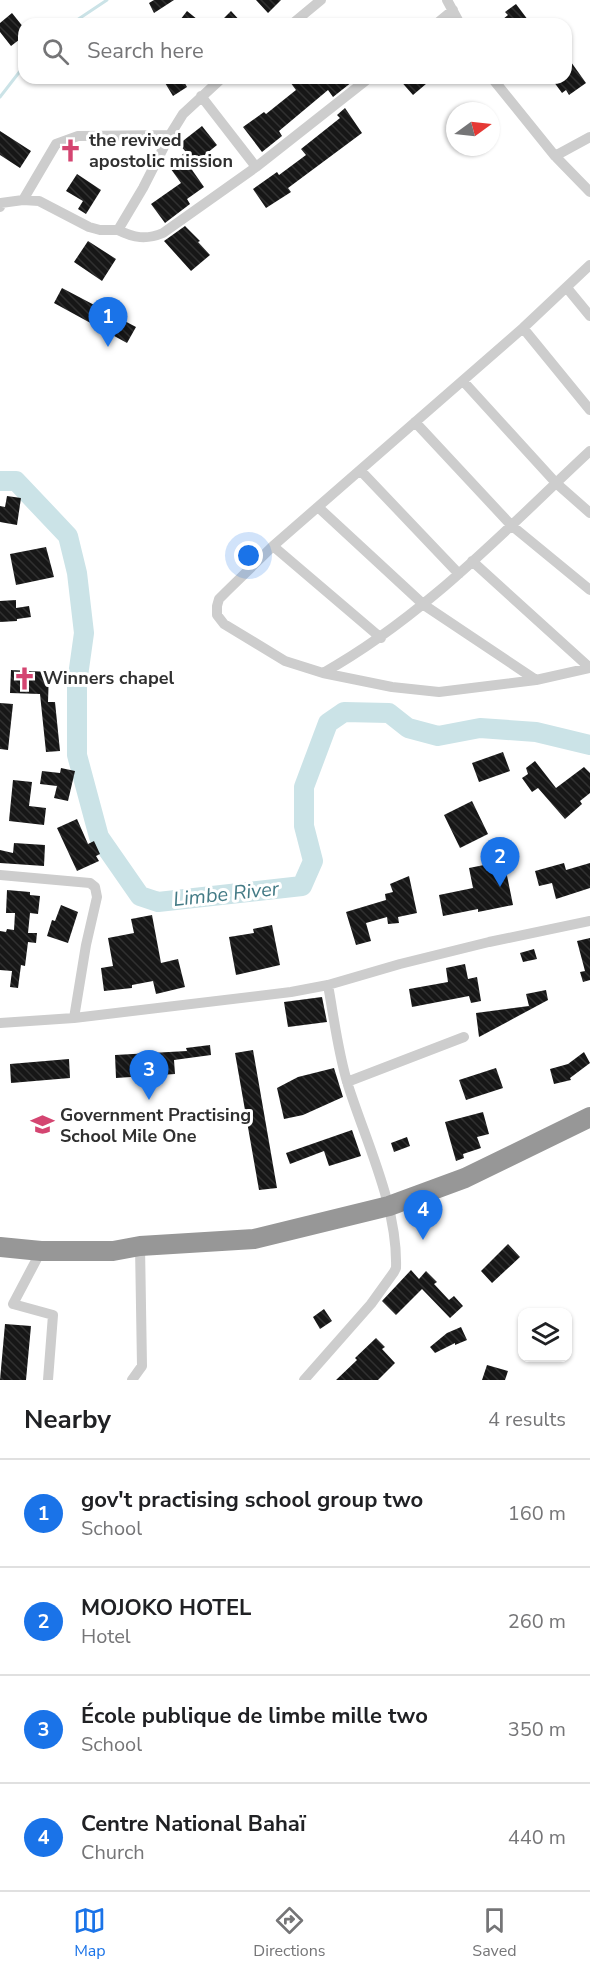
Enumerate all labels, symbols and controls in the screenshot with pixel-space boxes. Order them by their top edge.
search box [18,18,572,84]
icon: search [39,35,72,68]
text: Search here [87,36,204,66]
north arrow [446,102,500,156]
place label: the revived apostolic mission [89,128,233,173]
church icon: the revived apostolic mission [58,137,84,163]
pin: 1 [88,298,128,347]
your location [234,541,263,570]
church icon: Winners chapel [12,665,38,691]
place label: Winners chapel [43,666,174,690]
pin: 2 [480,838,520,887]
water label: Limbe River [172,875,281,913]
pin: 3 [130,1050,168,1100]
place label: Government Practising School Mile One [60,1103,251,1148]
school or university icon: Government Practising School Mile One [29,1112,55,1138]
pin: 4 [404,1190,442,1240]
map controls [518,1308,572,1362]
button: layers [518,1308,572,1362]
text: Nearby [24,1402,111,1437]
text: 4 results [488,1406,566,1433]
text: gov't practising school group two [81,1485,423,1515]
text: 1 [38,1500,50,1527]
text: 160 m [508,1500,566,1527]
text: School [81,1515,142,1542]
text: MOJOKO HOTEL [81,1593,251,1623]
text: 2 [38,1608,50,1635]
text: 260 m [508,1608,566,1635]
text: Hotel [81,1623,131,1650]
text: École publique de limbe mille two [81,1701,428,1731]
text: 3 [38,1716,50,1743]
text: 350 m [508,1716,566,1743]
text: School [81,1731,142,1758]
text: Centre National Bahaï [81,1809,306,1839]
text: 4 [38,1824,50,1851]
text: 440 m [508,1824,566,1851]
text: Church [81,1839,145,1866]
tab: Map [73,1904,106,1962]
tab: Directions [253,1904,325,1962]
tab: Saved [472,1904,517,1962]

